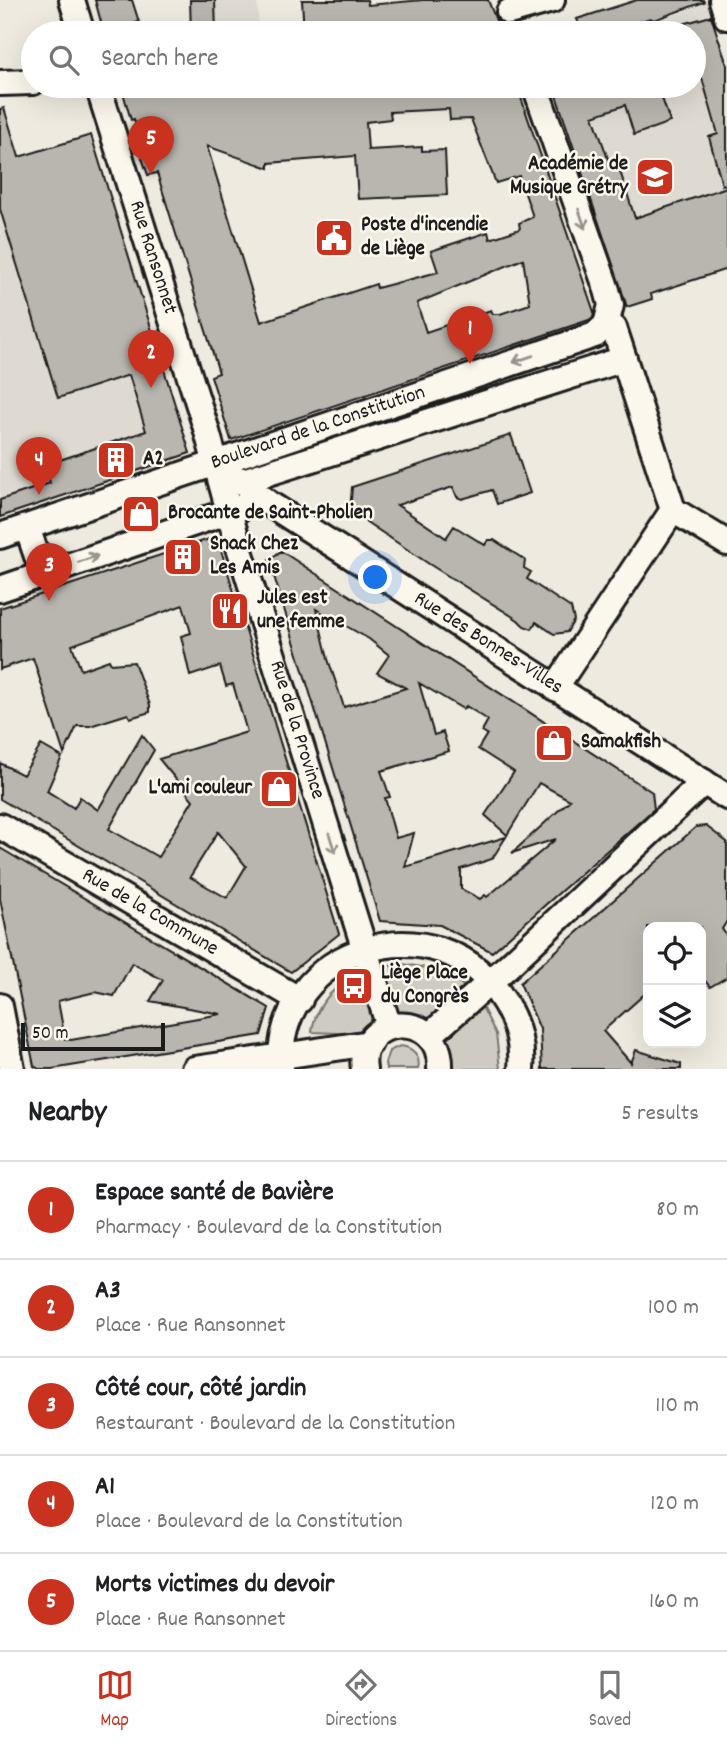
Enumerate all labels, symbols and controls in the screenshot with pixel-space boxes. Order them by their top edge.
search box [21,21,706,98]
icon: search [45,41,83,79]
text: Search here [101,41,219,78]
pin: 5 [128,116,174,174]
place label: Académie de Musique Grétry [510,150,629,204]
school or university icon: Académie de Musique Grétry [634,156,676,198]
street label: Rue Ransonnet [120,197,184,319]
one-way arrow [577,208,589,230]
place label: Poste d'incendie de Liège [361,211,488,265]
public building icon: Poste d'incendie de Liège [313,217,355,259]
pin: 1 [447,306,493,364]
pin: 2 [128,330,174,388]
one-way arrow [513,354,535,367]
street label: Boulevard de la Constitution [207,378,430,479]
pin: 4 [16,437,62,495]
building icon: A2 [95,439,137,481]
place label: A2 [143,445,164,475]
shop icon: Brocante de Saint-Pholien [120,493,162,535]
place label: Brocante de Saint-Pholien [168,499,373,529]
place label: Snack Chez Les Amis [210,530,299,584]
building icon: Snack Chez Les Amis [162,536,204,578]
pin: 3 [26,543,72,601]
one-way arrow [76,552,98,564]
your location [358,560,392,594]
place label: Jules est une femme [257,584,345,638]
street label: Rue des Bonnes-Villes [407,585,569,703]
restaurant icon: Jules est une femme [209,590,251,632]
street label: Rue de la Province [260,657,332,803]
shop icon: Samakfish [533,722,575,764]
place label: Samakfish [581,728,662,758]
shop icon: L'ami couleur [258,768,300,810]
place label: L'ami couleur [148,774,253,804]
one-way arrow [327,831,339,853]
street label: Rue de la Commune [76,861,224,964]
map controls [643,922,706,1048]
button: locate [643,922,706,985]
place label: Liège Place du Congrès [381,959,469,1013]
bus stop icon: Liège Place du Congrès [333,965,375,1007]
button: layers [643,985,706,1048]
scale bar [21,1020,164,1052]
text: 50 m [32,1021,69,1048]
text: Nearby [28,1093,106,1136]
text: 5 results [621,1098,699,1131]
text: Espace santé de Bavière [95,1175,334,1212]
text: 1 [48,1194,54,1227]
text: 80 m [656,1194,699,1227]
text: Pharmacy · Boulevard de la Constitution [95,1212,442,1245]
text: A3 [95,1273,121,1310]
text: 2 [46,1292,56,1325]
text: 100 m [648,1292,699,1325]
text: Place · Rue Ransonnet [95,1310,286,1343]
text: Côté cour, côté jardin [95,1371,306,1408]
text: 3 [46,1390,56,1423]
text: 110 m [655,1390,699,1423]
text: Restaurant · Boulevard de la Constitution [95,1408,455,1441]
text: A1 [95,1469,115,1506]
text: 4 [46,1488,56,1521]
text: 120 m [650,1488,699,1521]
text: Place · Boulevard de la Constitution [95,1506,403,1539]
text: Morts victimes du devoir [95,1567,334,1604]
text: 5 [46,1586,56,1619]
text: 160 m [649,1586,699,1619]
text: Place · Rue Ransonnet [95,1604,286,1637]
tab: Map [96,1666,134,1735]
tab: Directions [325,1666,397,1735]
tab: Saved [589,1666,631,1735]

